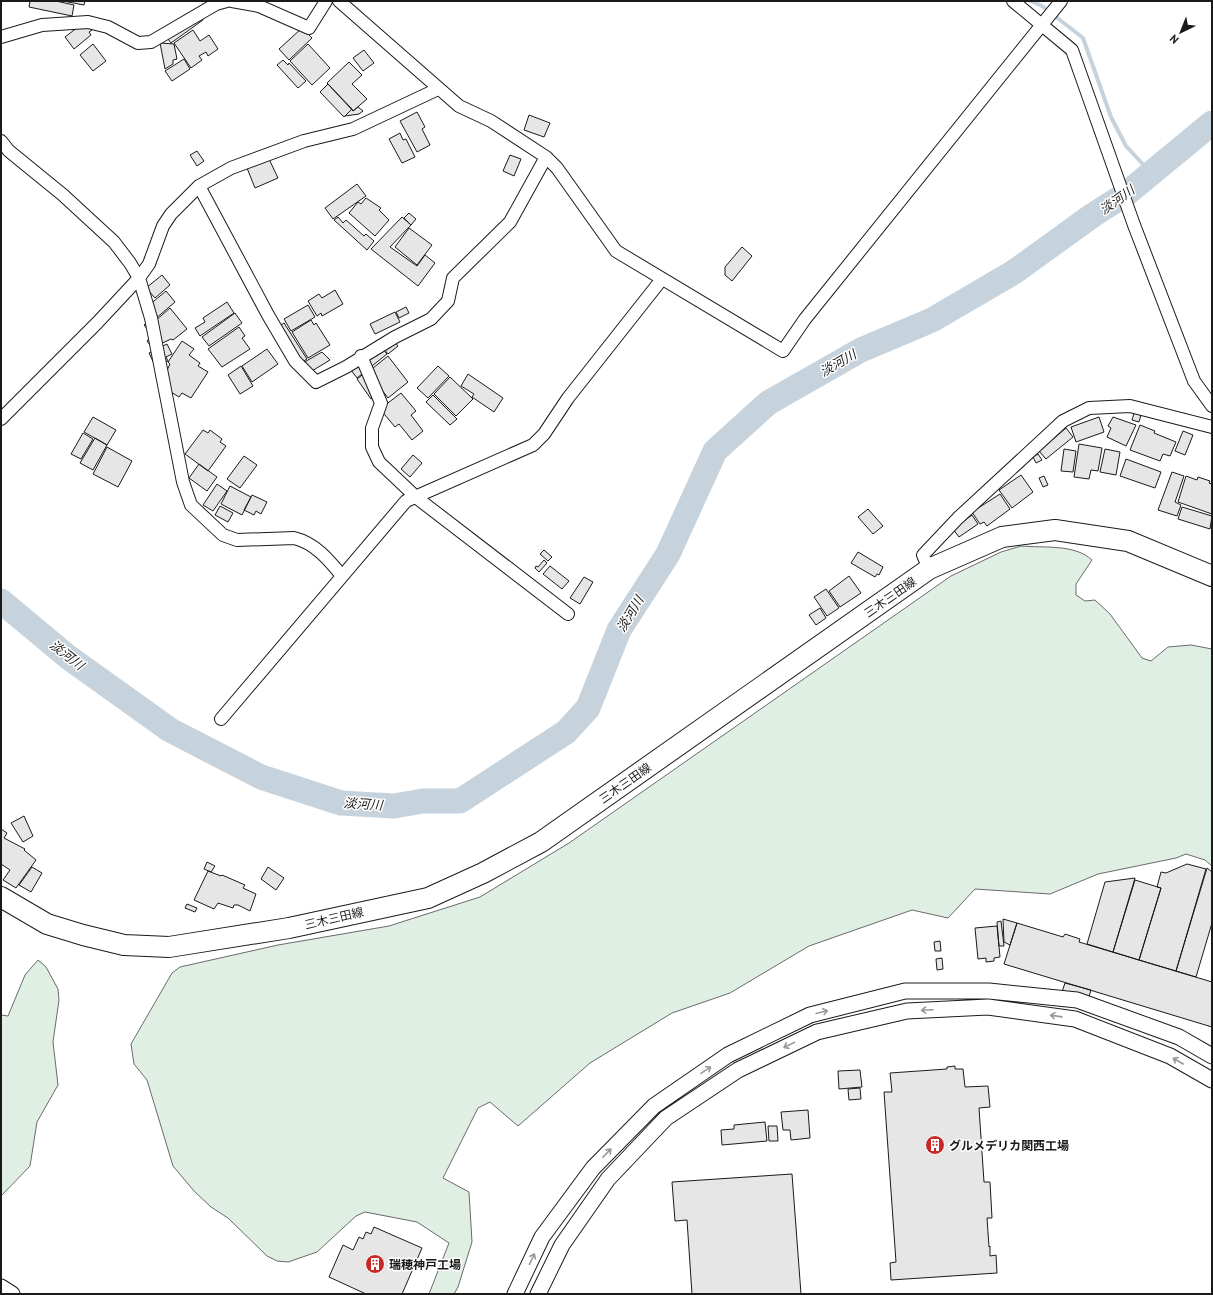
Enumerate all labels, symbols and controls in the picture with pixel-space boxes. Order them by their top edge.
north arrow [1161,12,1201,52]
text: N [1167,32,1182,47]
water label: 淡河川 [1096,180,1139,218]
water label: 淡河川 [817,345,861,380]
street label: 三木三田線 [861,574,919,620]
water label: 淡河川 [613,591,648,635]
water label: 淡河川 [46,636,89,675]
street label: 三木三田線 [596,760,654,806]
water label: 淡河川 [343,794,385,814]
street label: 三木三田線 [303,904,365,932]
one-way arrow [921,1007,934,1014]
one-way arrow [815,1008,828,1015]
one-way arrow [1050,1013,1063,1020]
one-way arrow [783,1042,795,1049]
one-way arrow [1172,1056,1184,1064]
one-way arrow [700,1066,711,1074]
building icon: グルメデリカ関西工場 [924,1134,946,1156]
place label: グルメデリカ関西工場 [949,1138,1069,1153]
one-way arrow [602,1148,612,1158]
building icon: 瑞穂神戸工場 [364,1253,386,1275]
one-way arrow [529,1253,536,1265]
place label: 瑞穂神戸工場 [389,1257,461,1272]

